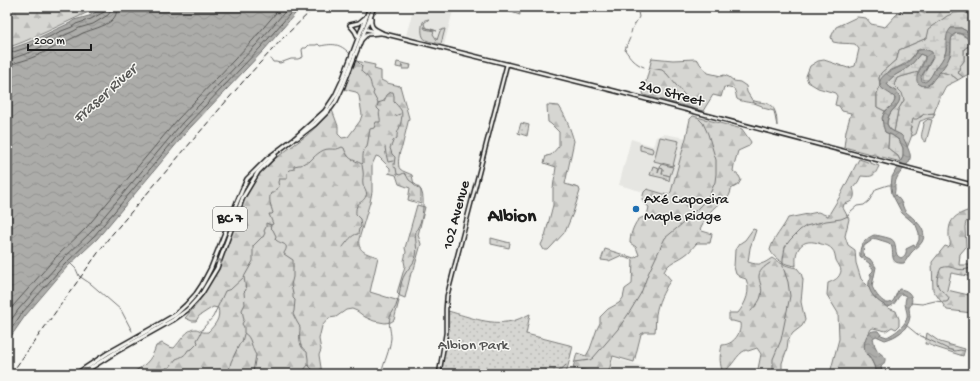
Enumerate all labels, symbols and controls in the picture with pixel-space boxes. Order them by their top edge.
scale bar [28,26,91,52]
text: 200 m [34,35,65,49]
water label: Fraser River [70,59,144,129]
street label: 240 Street [637,77,707,112]
street label: 102 Avenue [439,178,475,252]
place label: Axé Capoeira Maple Ridge [644,191,729,226]
marker: Axé Capoeira Maple Ridge [631,204,641,214]
district label: Albion [487,206,537,229]
road number: BC 7 [213,207,247,231]
one-way arrow [214,259,222,266]
park label: Albion Park [438,337,510,355]

